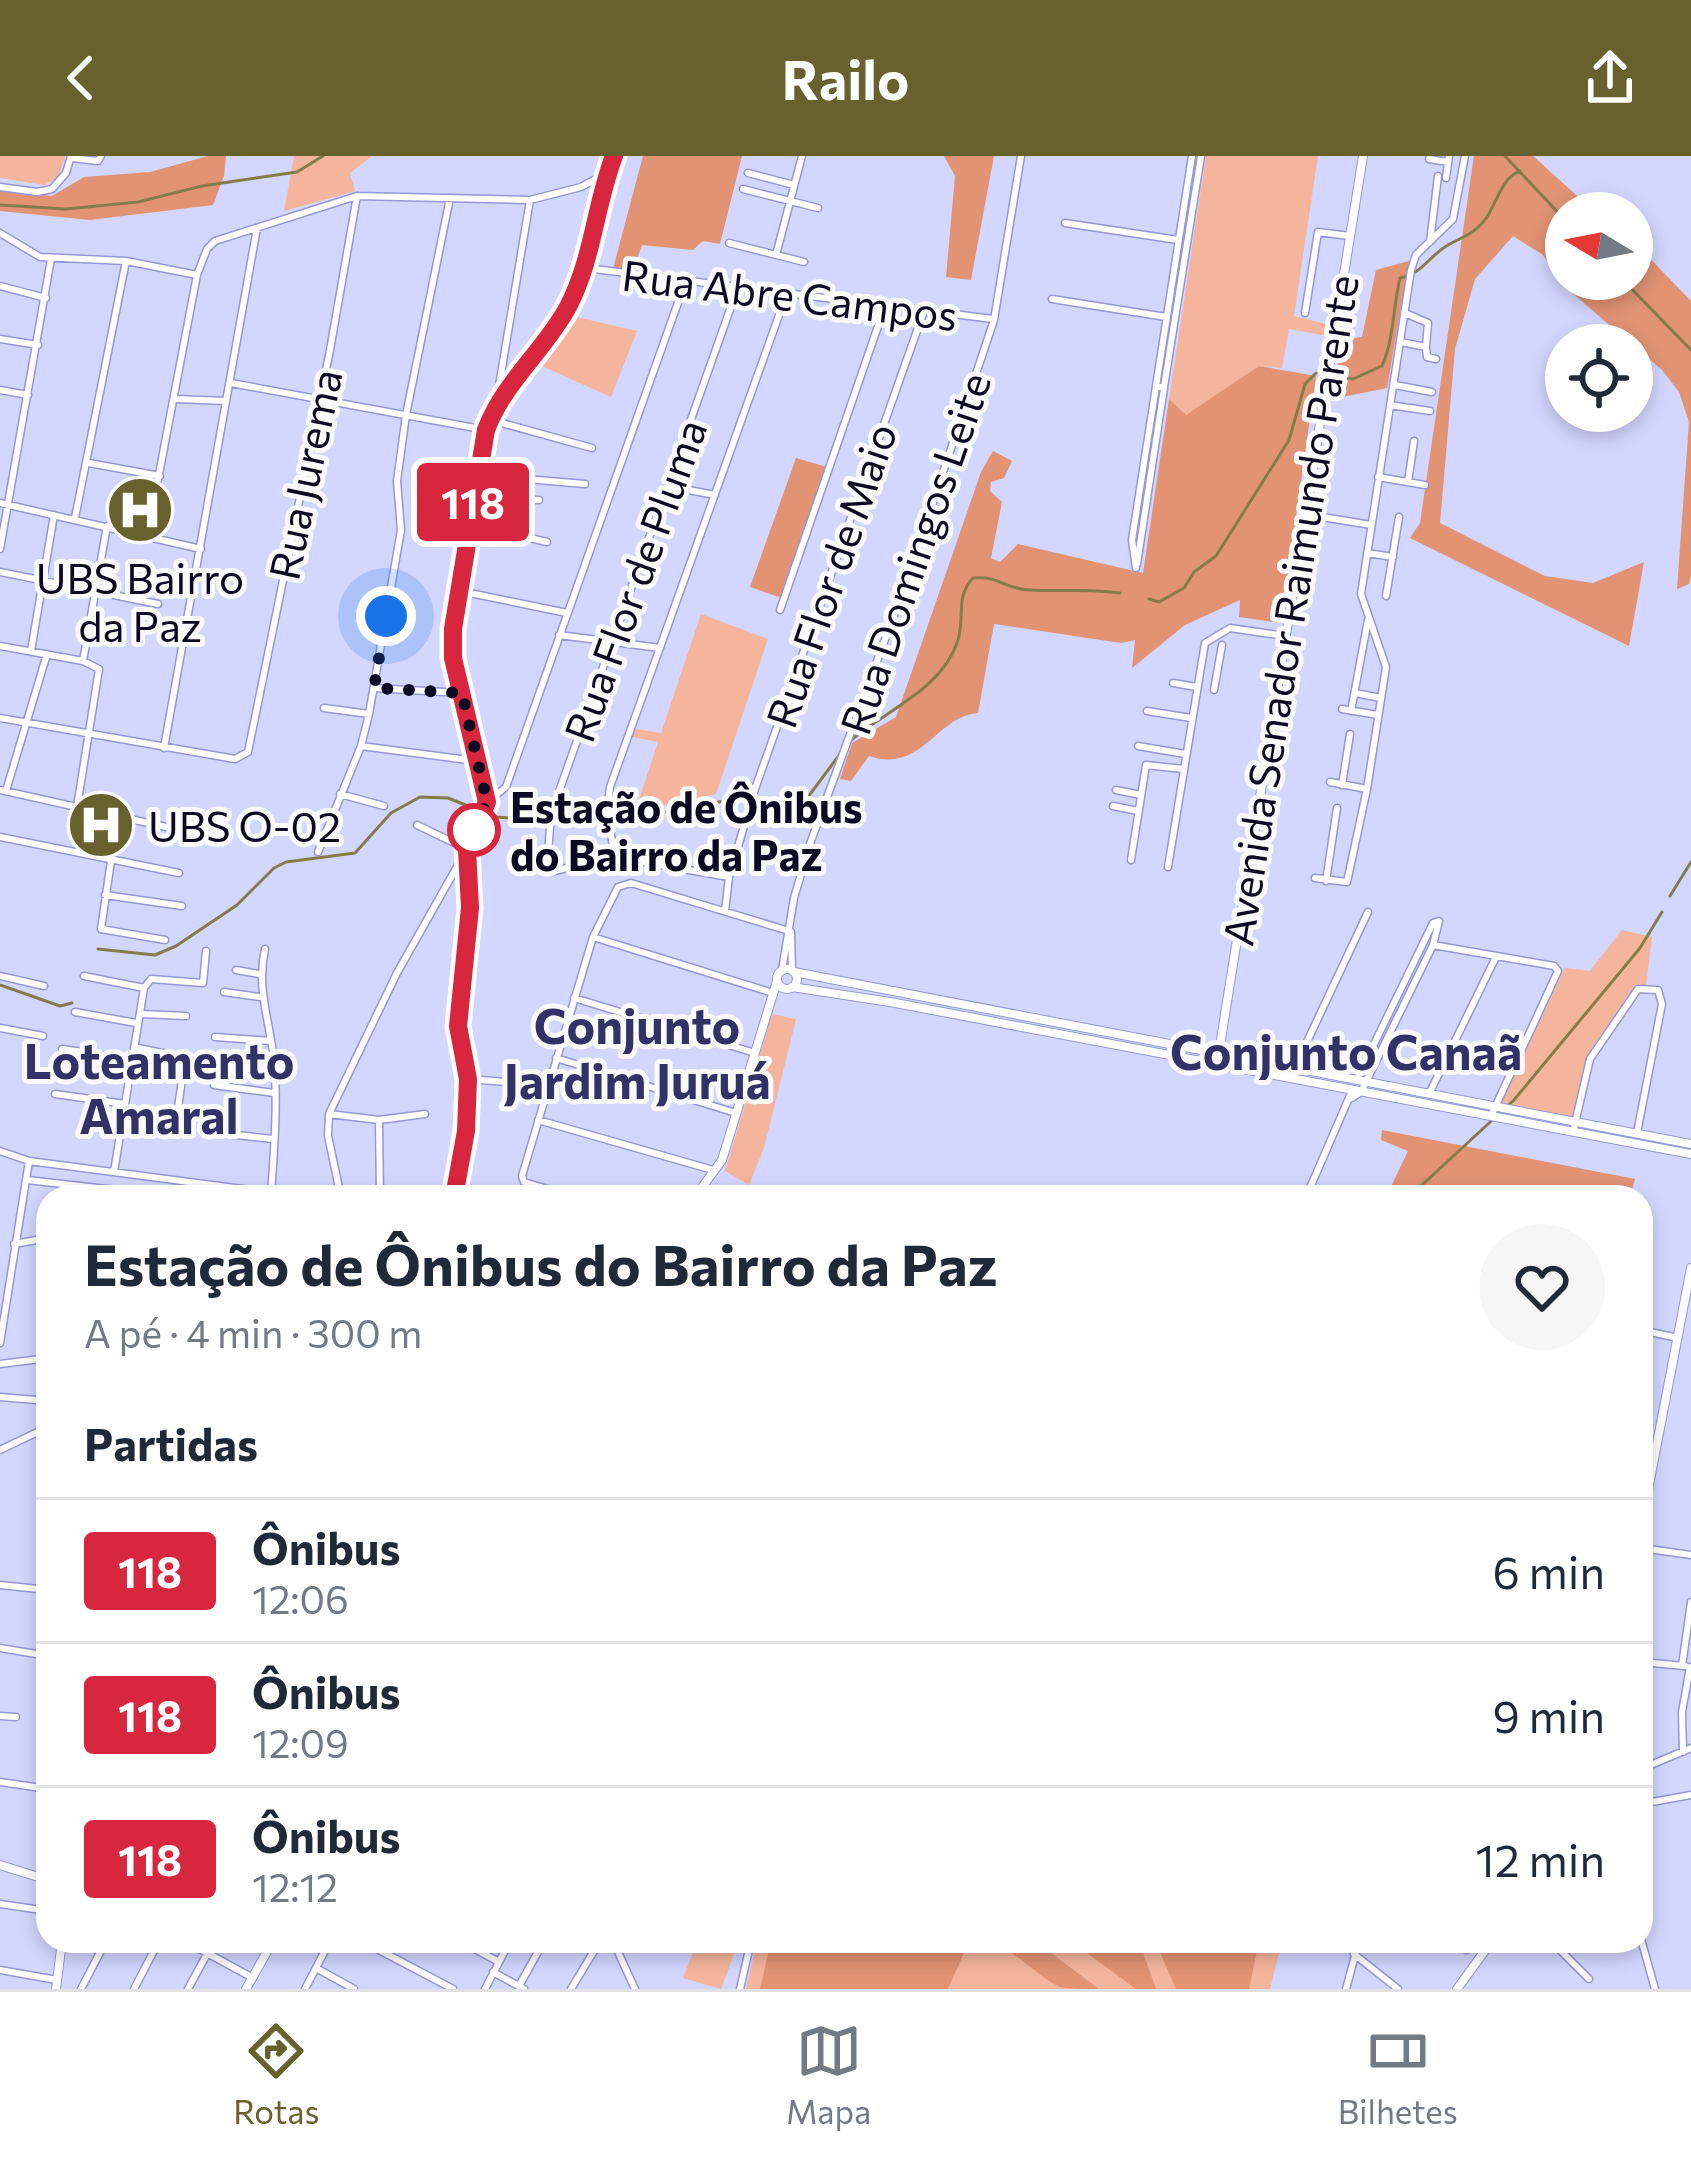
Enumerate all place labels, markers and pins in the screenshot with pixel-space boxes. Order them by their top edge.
hospital icon: UBS Bairro da Paz [105,475,175,545]
place label: UBS Bairro da Paz [36,551,244,651]
place label: Estação de Ônibus do Bairro da Paz [510,780,863,880]
hospital icon: UBS O-02 [66,790,136,860]
place label: UBS O-02 [148,799,341,851]
marker: Estação de Ônibus do Bairro da Paz [449,805,499,855]

